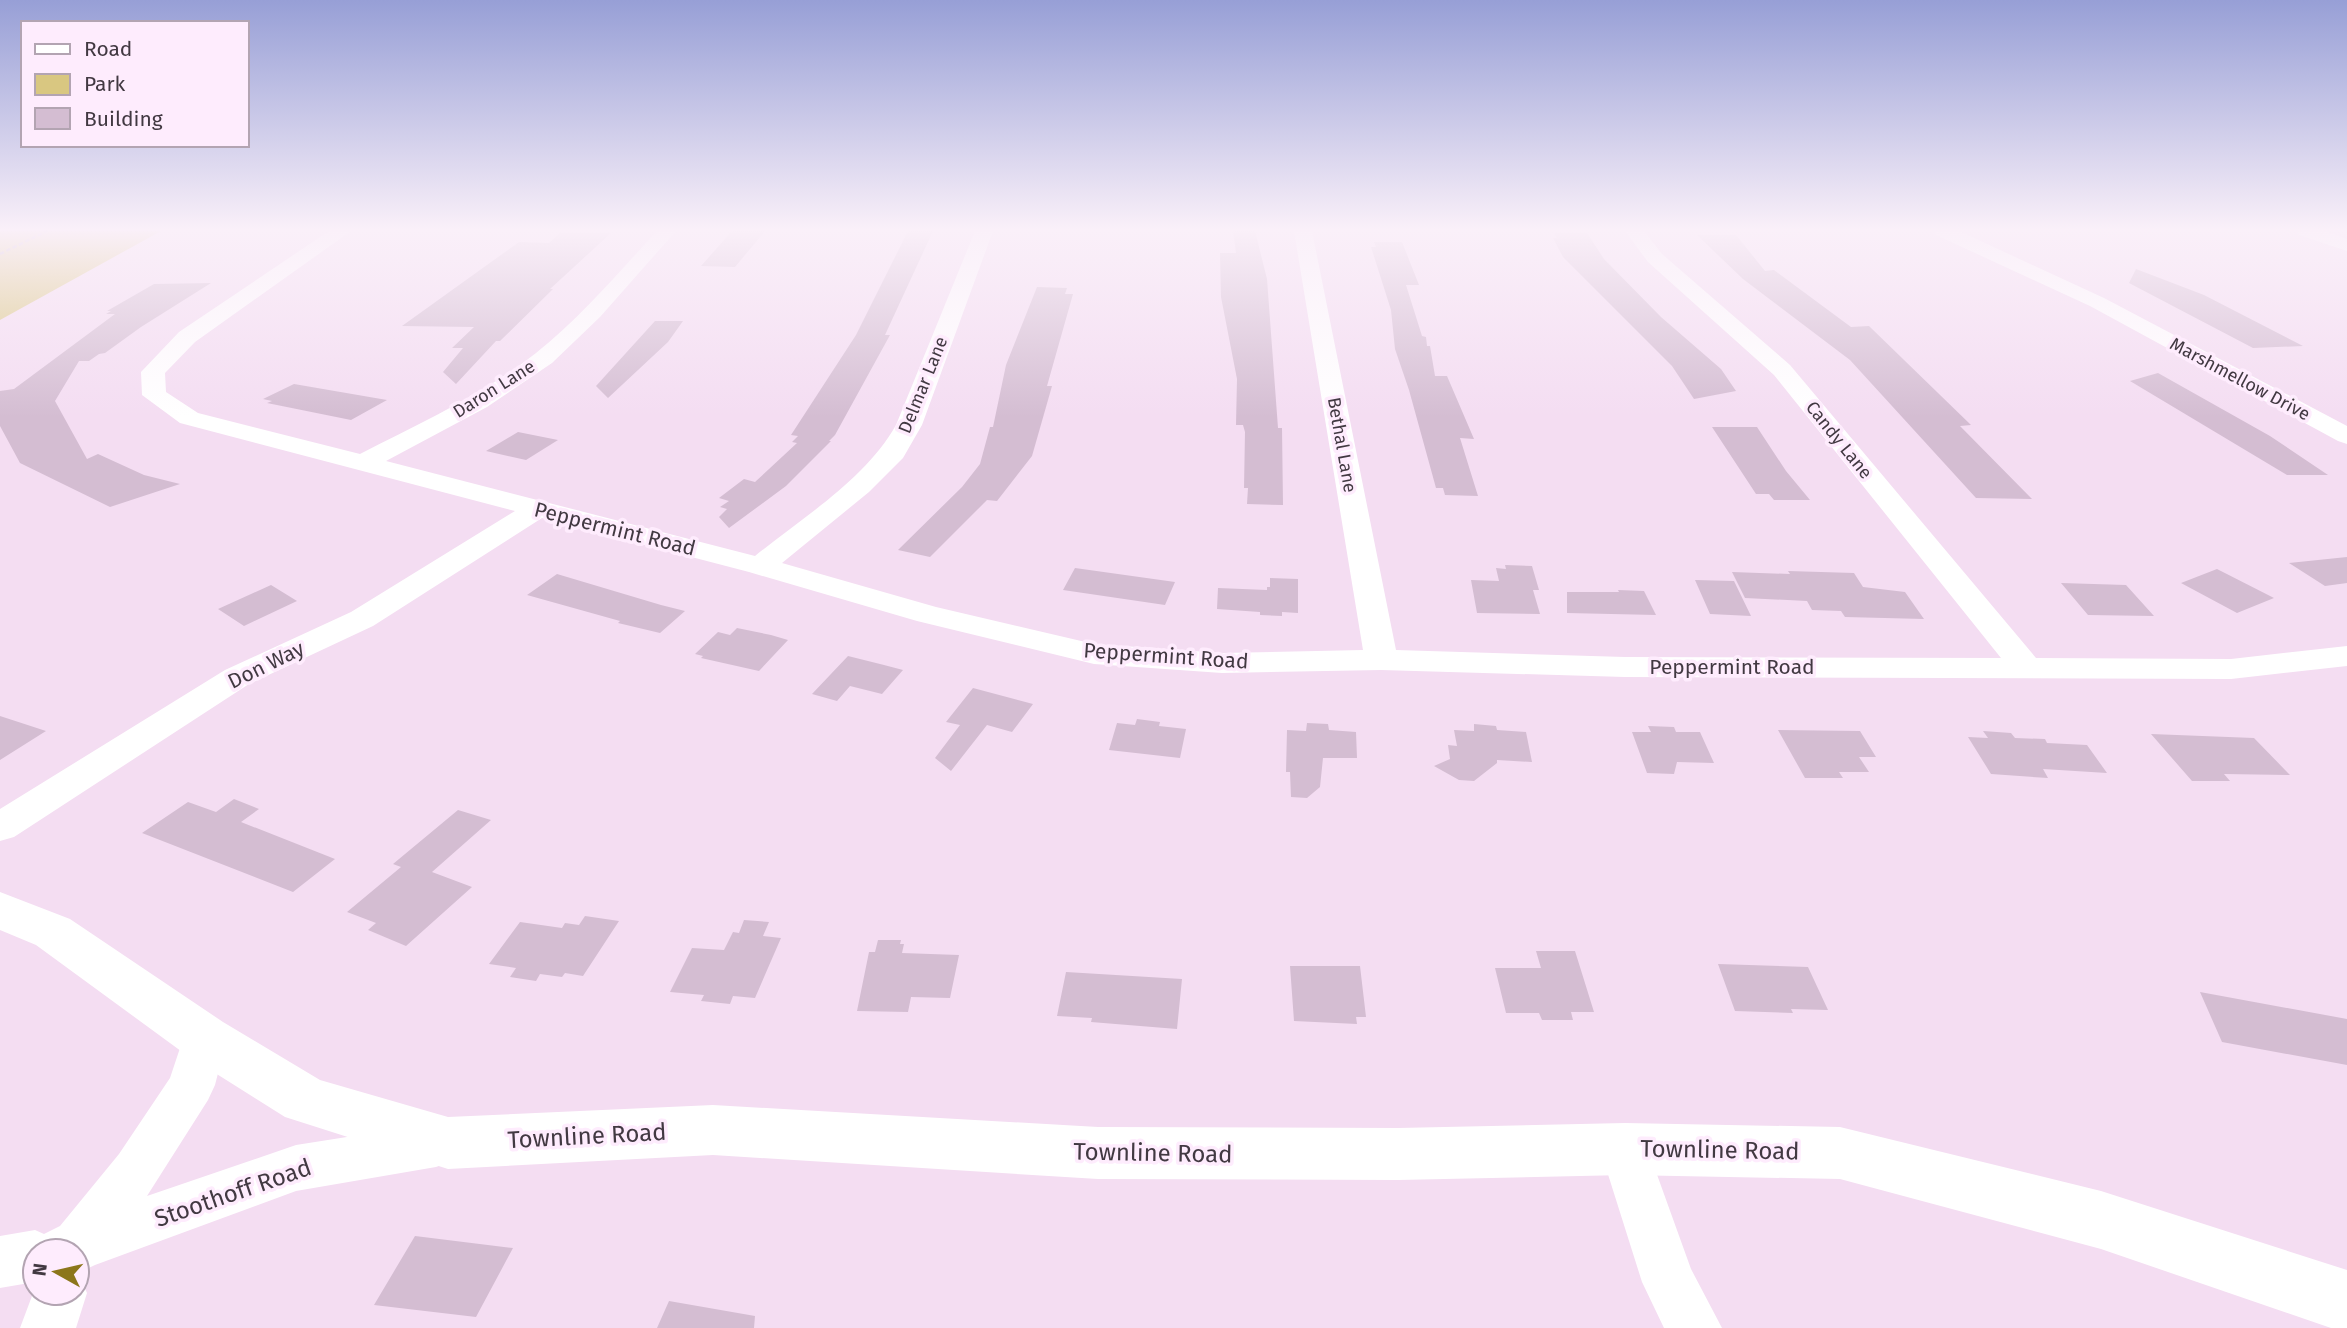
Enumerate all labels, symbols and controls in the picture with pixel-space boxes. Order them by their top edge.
legend [21,21,248,147]
text: Road [84,36,132,62]
text: Park [84,71,126,97]
text: Building [84,106,163,132]
street label: Delmar Lane [894,333,952,437]
street label: Marshmellow Drive [2166,333,2314,425]
street label: Daron Lane [449,355,539,423]
street label: Bethal Lane [1323,396,1361,494]
street label: Candy Lane [1801,397,1877,483]
street label: Peppermint Road [532,496,698,562]
street label: Don Way [224,635,309,695]
street label: Peppermint Road [1083,637,1249,675]
street label: Peppermint Road [1649,654,1815,680]
street label: Townline Road [507,1118,667,1154]
street label: Townline Road [1640,1135,1800,1165]
street label: Townline Road [1073,1138,1233,1168]
street label: Stoothoff Road [151,1153,315,1233]
north arrow [21,1237,91,1307]
text: N [27,1262,52,1278]

